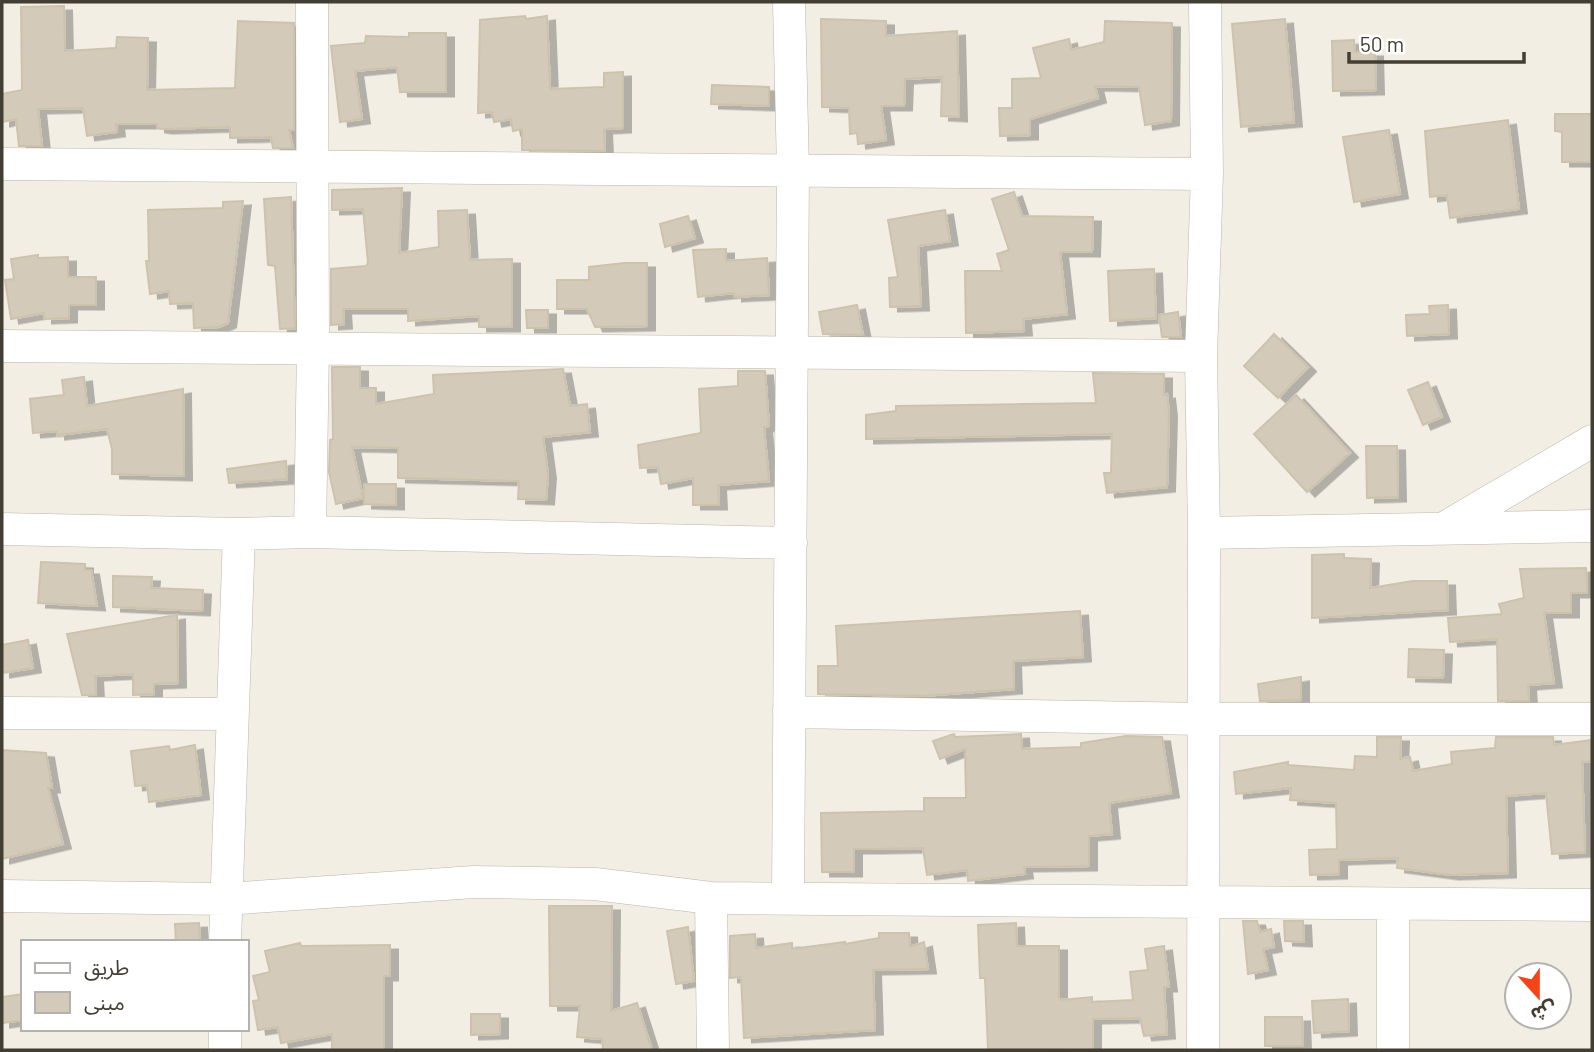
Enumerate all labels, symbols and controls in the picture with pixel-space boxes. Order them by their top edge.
scale bar [1349,21,1524,65]
text: 50 m [1360,31,1404,56]
legend [21,940,248,1031]
text: طريق [84,954,129,981]
north arrow [1503,961,1573,1031]
text: مبنى [84,989,125,1015]
text: ش [1528,997,1561,1028]

